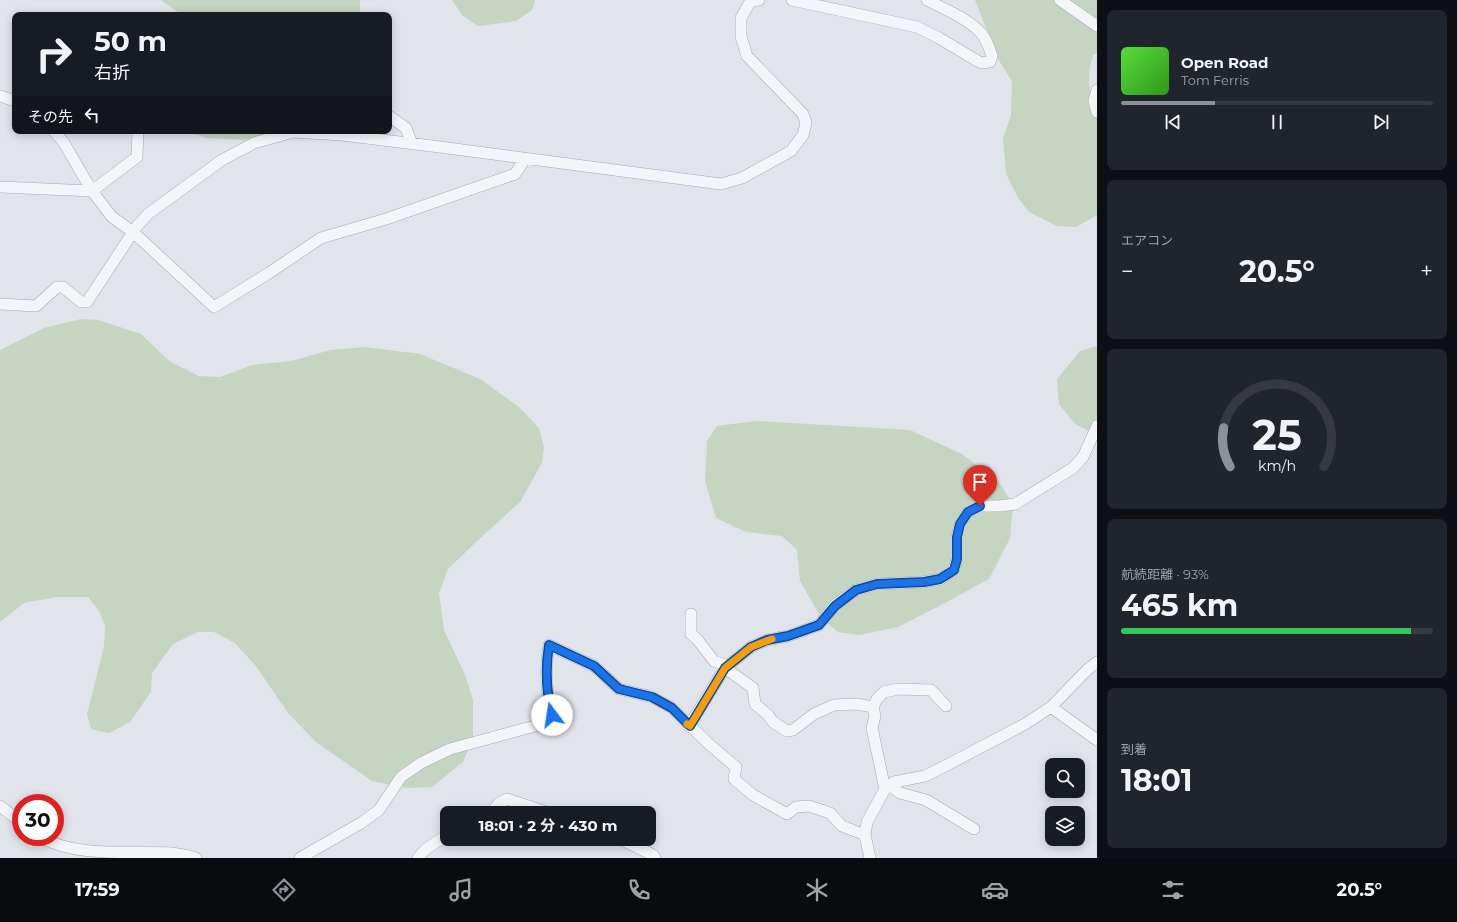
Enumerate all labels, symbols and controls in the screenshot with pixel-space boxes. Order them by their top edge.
text: 50 m [94,24,167,58]
icon: right [28,28,80,80]
text: Open Road [1181,53,1269,72]
text: 右折 [94,62,130,84]
text: Tom Ferris [1181,72,1249,88]
icon: left [81,104,103,126]
text: その先 [28,107,73,126]
icon: previous [1162,111,1184,133]
icon: pause [1266,111,1288,133]
icon: next [1370,111,1392,133]
text: エアコン [1121,232,1173,248]
text: 20.5° [1239,253,1315,290]
text: − [1121,258,1134,285]
text: + [1420,258,1433,285]
text: 25 [1252,410,1302,460]
text: km/h [1258,457,1296,475]
pin [963,465,997,506]
icon: arrive [969,471,991,493]
text: 航続距離 · 93% [1121,566,1209,582]
text: 465 km [1121,587,1238,624]
position arrow [531,694,573,736]
text: 到着 [1121,741,1147,757]
map controls [1045,758,1085,846]
button: search [1045,758,1085,798]
text: 18:01 [1121,762,1192,799]
speed limit sign: 30 [12,794,64,846]
button: layers [1045,806,1085,846]
text: 18:01 · 2 分 · 430 m [478,816,618,835]
icon: directions [270,876,298,904]
icon: music [447,876,475,904]
icon: phone [625,876,653,904]
icon: climate [803,876,831,904]
icon: car [981,876,1009,904]
icon: filters [1159,876,1187,904]
text: 17:59 [75,879,120,901]
text: 20.5° [1337,879,1382,901]

